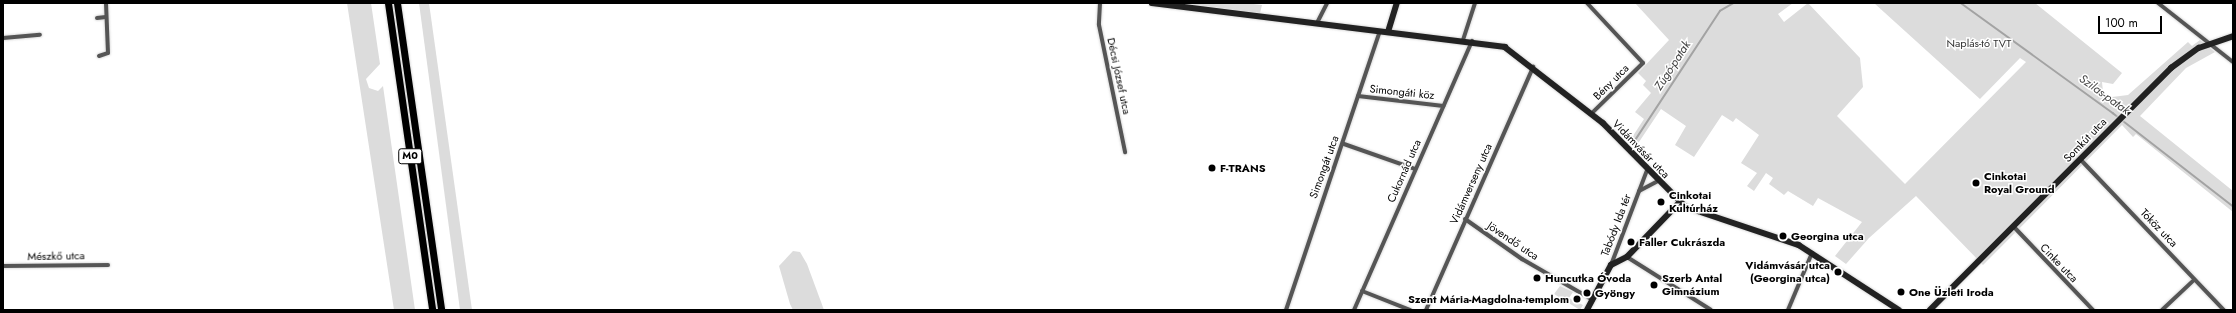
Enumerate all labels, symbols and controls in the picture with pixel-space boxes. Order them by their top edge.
scale bar [2100,8,2164,34]
text: 100 m [2105,14,2138,32]
street label: Décsi József utca [1104,36,1134,116]
park label: Naplás-tó TVT [1947,36,2011,50]
water label: Zúgó-patak [1652,39,1694,93]
street label: Bény utca [1591,62,1631,102]
water label: Szilas-patak [2076,72,2132,118]
street label: Simongáti köz [1369,82,1435,102]
street label: Somkút utca [2061,115,2109,165]
street label: Vidámvásár utca [1610,117,1672,181]
street label: Simongát utca [1307,134,1341,200]
street label: Cukornád utca [1384,138,1424,204]
street label: Vidámverseny utca [1447,141,1495,227]
road number: M0 [398,148,422,164]
place label: F-TRANS [1220,161,1266,175]
marker: F-TRANS [1207,163,1217,173]
place label: Cinkotai Royal Ground [1984,170,2055,196]
marker: Cinkotai Royal Ground [1971,178,1981,188]
place label: Cinkotai Kultúrház [1669,189,1718,215]
street label: Tabódy Ida tér [1598,192,1634,258]
marker: Cinkotai Kultúrház [1656,197,1666,207]
street label: Tóköz utca [2138,206,2180,250]
street label: Jövendő utca [1485,219,1541,263]
place label: Georgina utca [1791,229,1864,243]
marker: Georgina utca [1778,231,1788,241]
place label: Faller Cukrászda [1639,235,1725,249]
marker: Faller Cukrászda [1626,237,1636,247]
street label: Cinke utca [2037,241,2081,285]
street label: Mészkő utca [27,249,85,263]
place label: Vidámvásár utca (Georgina utca) [1745,259,1830,285]
marker: Vidámvásár utca (Georgina utca) [1833,267,1843,277]
place label: Huncutka Óvoda [1545,271,1631,285]
place label: Szerb Antal Gimnázium [1662,272,1722,298]
marker: Huncutka Óvoda [1532,273,1542,283]
marker: Szerb Antal Gimnázium [1649,280,1659,290]
place label: One Üzleti Iroda [1909,285,1994,299]
place label: Gyöngy [1595,286,1635,300]
marker: One Üzleti Iroda [1896,287,1906,297]
marker: Gyöngy [1582,288,1592,298]
place label: Szent Mária-Magdolna-templom [1408,292,1569,306]
marker: Szent Mária-Magdolna-templom [1572,294,1582,304]

